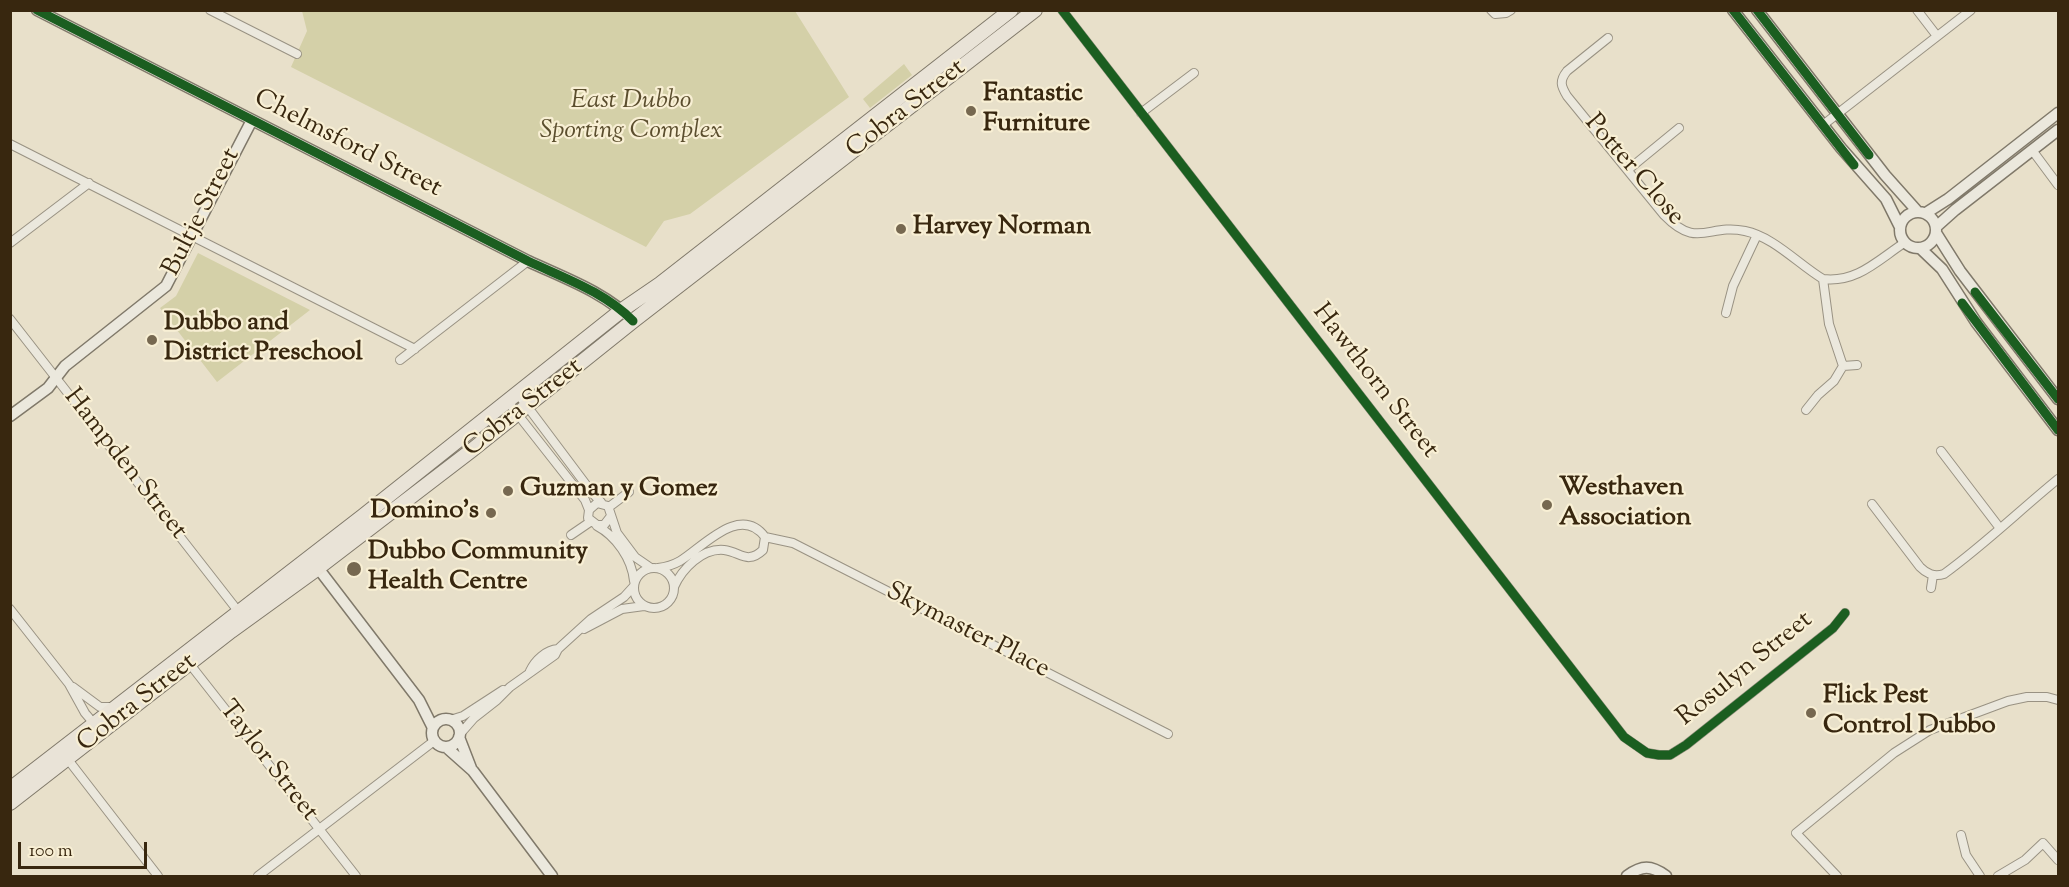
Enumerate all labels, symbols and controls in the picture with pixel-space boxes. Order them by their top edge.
street label: Cobra Street [841,54,973,166]
place label: Fantastic Furniture [983,80,1090,142]
street label: Chelmsford Street [248,84,446,206]
park label: East Dubbo Sporting Complex [540,87,722,148]
marker: Fantastic Furniture [964,104,978,118]
street label: Potter Close [1576,109,1690,233]
street label: Bultje Street [157,144,249,282]
place label: Harvey Norman [913,213,1091,245]
marker: Harvey Norman [894,222,908,236]
street label: Hawthorn Street [1304,299,1444,465]
place label: Dubbo and District Preschool [164,309,363,370]
marker: Dubbo and District Preschool [145,333,159,347]
street label: Cobra Street [458,353,590,465]
street label: Hampden Street [55,383,193,547]
place label: Westhaven Association [1559,474,1691,536]
place label: Guzman y Gomez [520,475,718,507]
marker: Guzman y Gomez [501,484,515,498]
place label: Domino's [370,497,479,529]
marker: Westhaven Association [1540,498,1554,512]
marker: Domino's [484,506,498,520]
place label: Dubbo Community Health Centre [368,538,588,600]
marker: Dubbo Community Health Centre [345,560,363,578]
street label: Skymaster Place [880,577,1054,687]
street label: Rosulyn Street [1672,606,1820,734]
street label: Cobra Street [72,648,204,760]
place label: Flick Pest Control Dubbo [1823,682,1996,744]
street label: Taylor Street [210,696,324,828]
marker: Flick Pest Control Dubbo [1804,706,1818,720]
scale bar [21,830,150,868]
text: 100 m [29,839,73,865]

